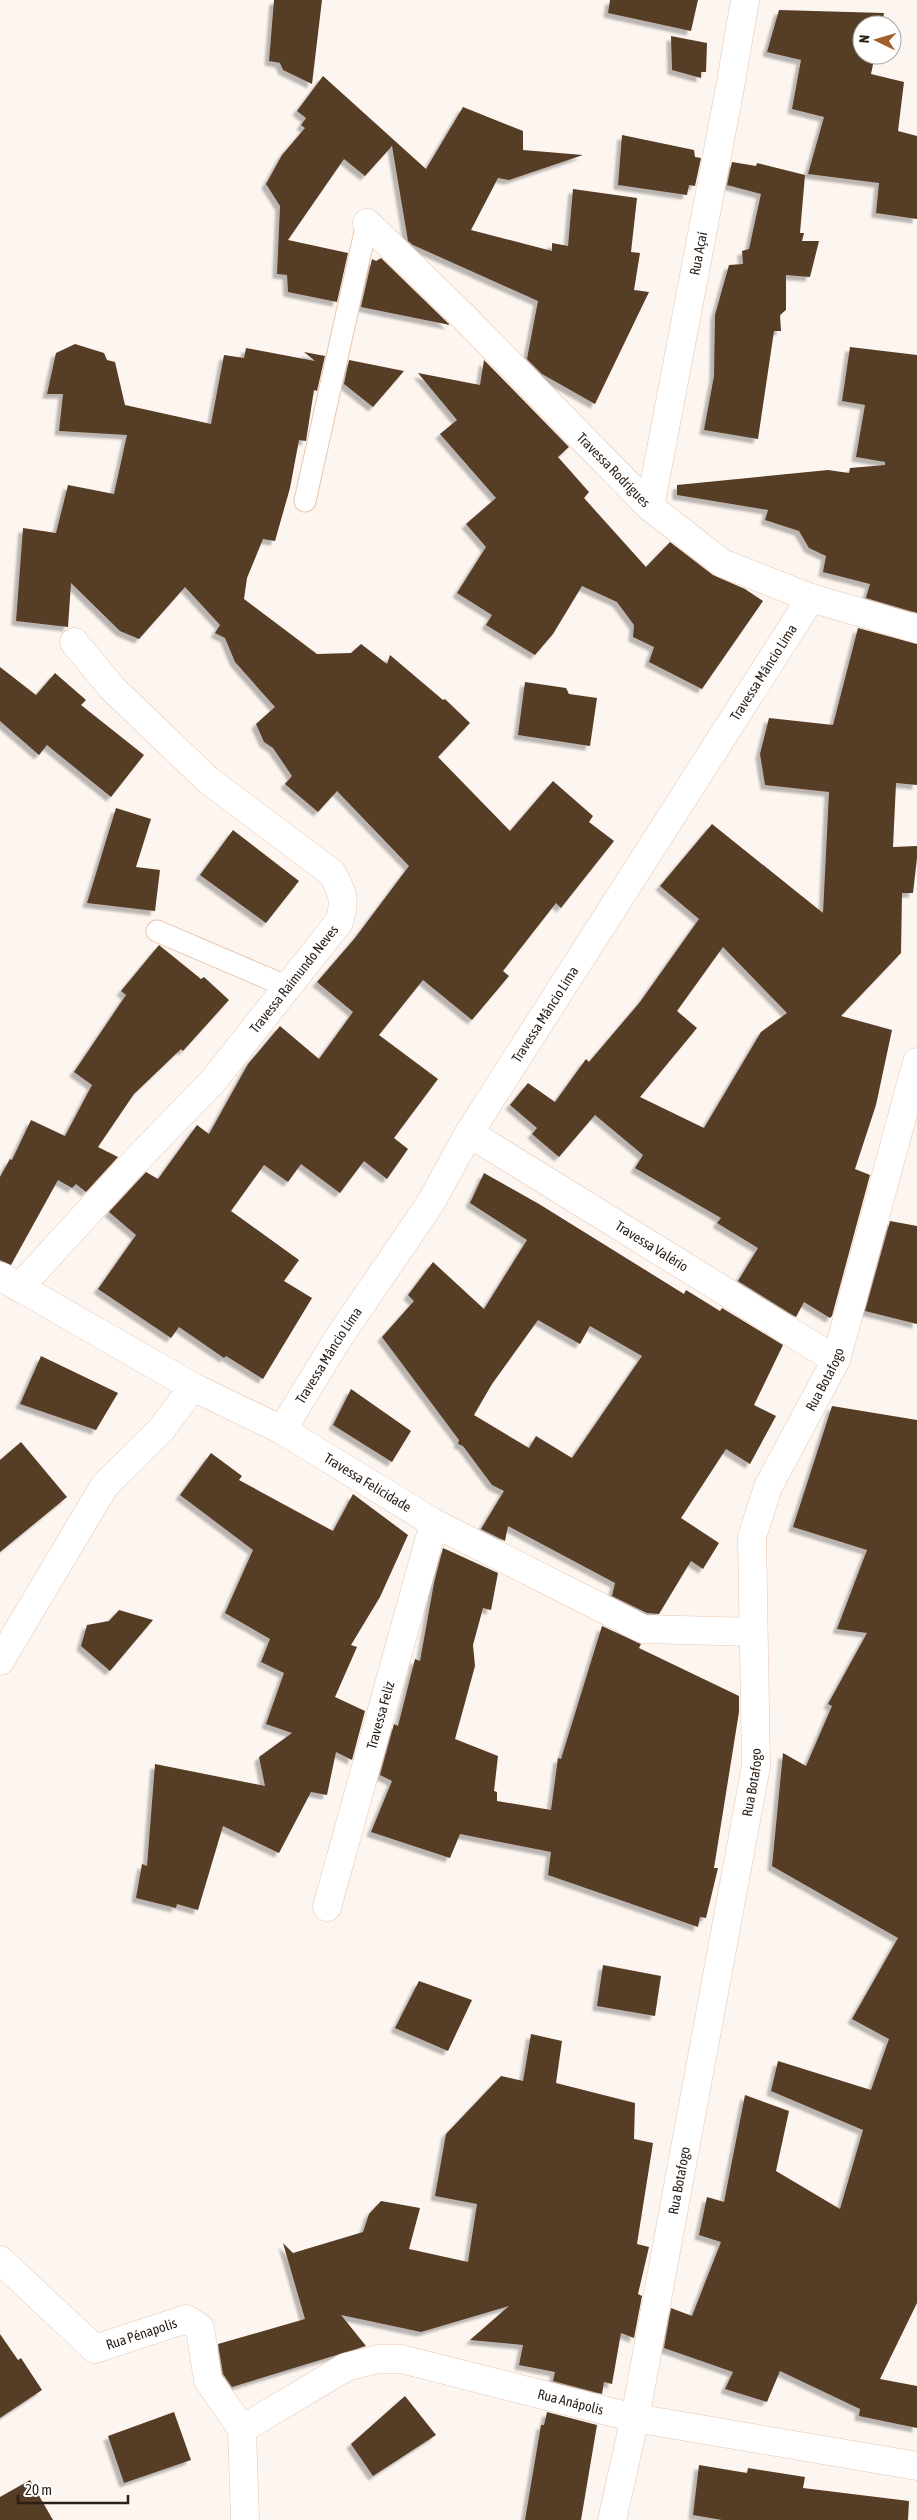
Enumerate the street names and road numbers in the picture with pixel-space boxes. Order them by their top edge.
street label: Rua Açaí [686,230,710,277]
street label: Travessa Rodrigues [574,429,654,510]
street label: Travessa Mâncio Lima [727,621,800,723]
street label: Travessa Raimundo Neves [246,922,342,1036]
street label: Travessa Mâncio Lima [508,963,581,1065]
street label: Travessa Valério [612,1217,691,1275]
street label: Travessa Mâncio Lima [292,1304,365,1406]
street label: Rua Botafogo [802,1346,847,1414]
street label: Travessa Felicidade [321,1450,414,1515]
street label: Travessa Feliz [363,1680,397,1751]
street label: Rua Botafogo [739,1748,764,1818]
street label: Rua Botafogo [665,2145,693,2216]
street label: Rua Pénapolis [104,2315,179,2353]
street label: Rua Anápolis [536,2386,605,2418]

